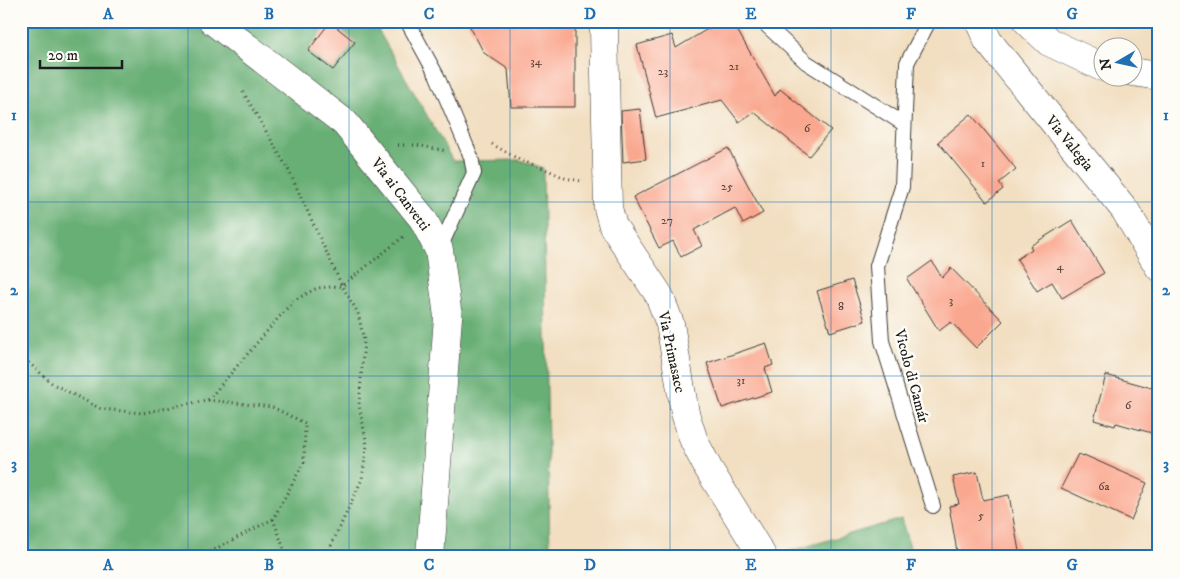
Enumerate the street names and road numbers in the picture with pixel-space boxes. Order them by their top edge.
street label: Via Valegia [1041,111,1098,175]
street label: Via ai Canvetti [366,153,434,235]
street label: Via Primasacc [653,309,690,395]
street label: Vicolo di Camár [890,326,933,425]

